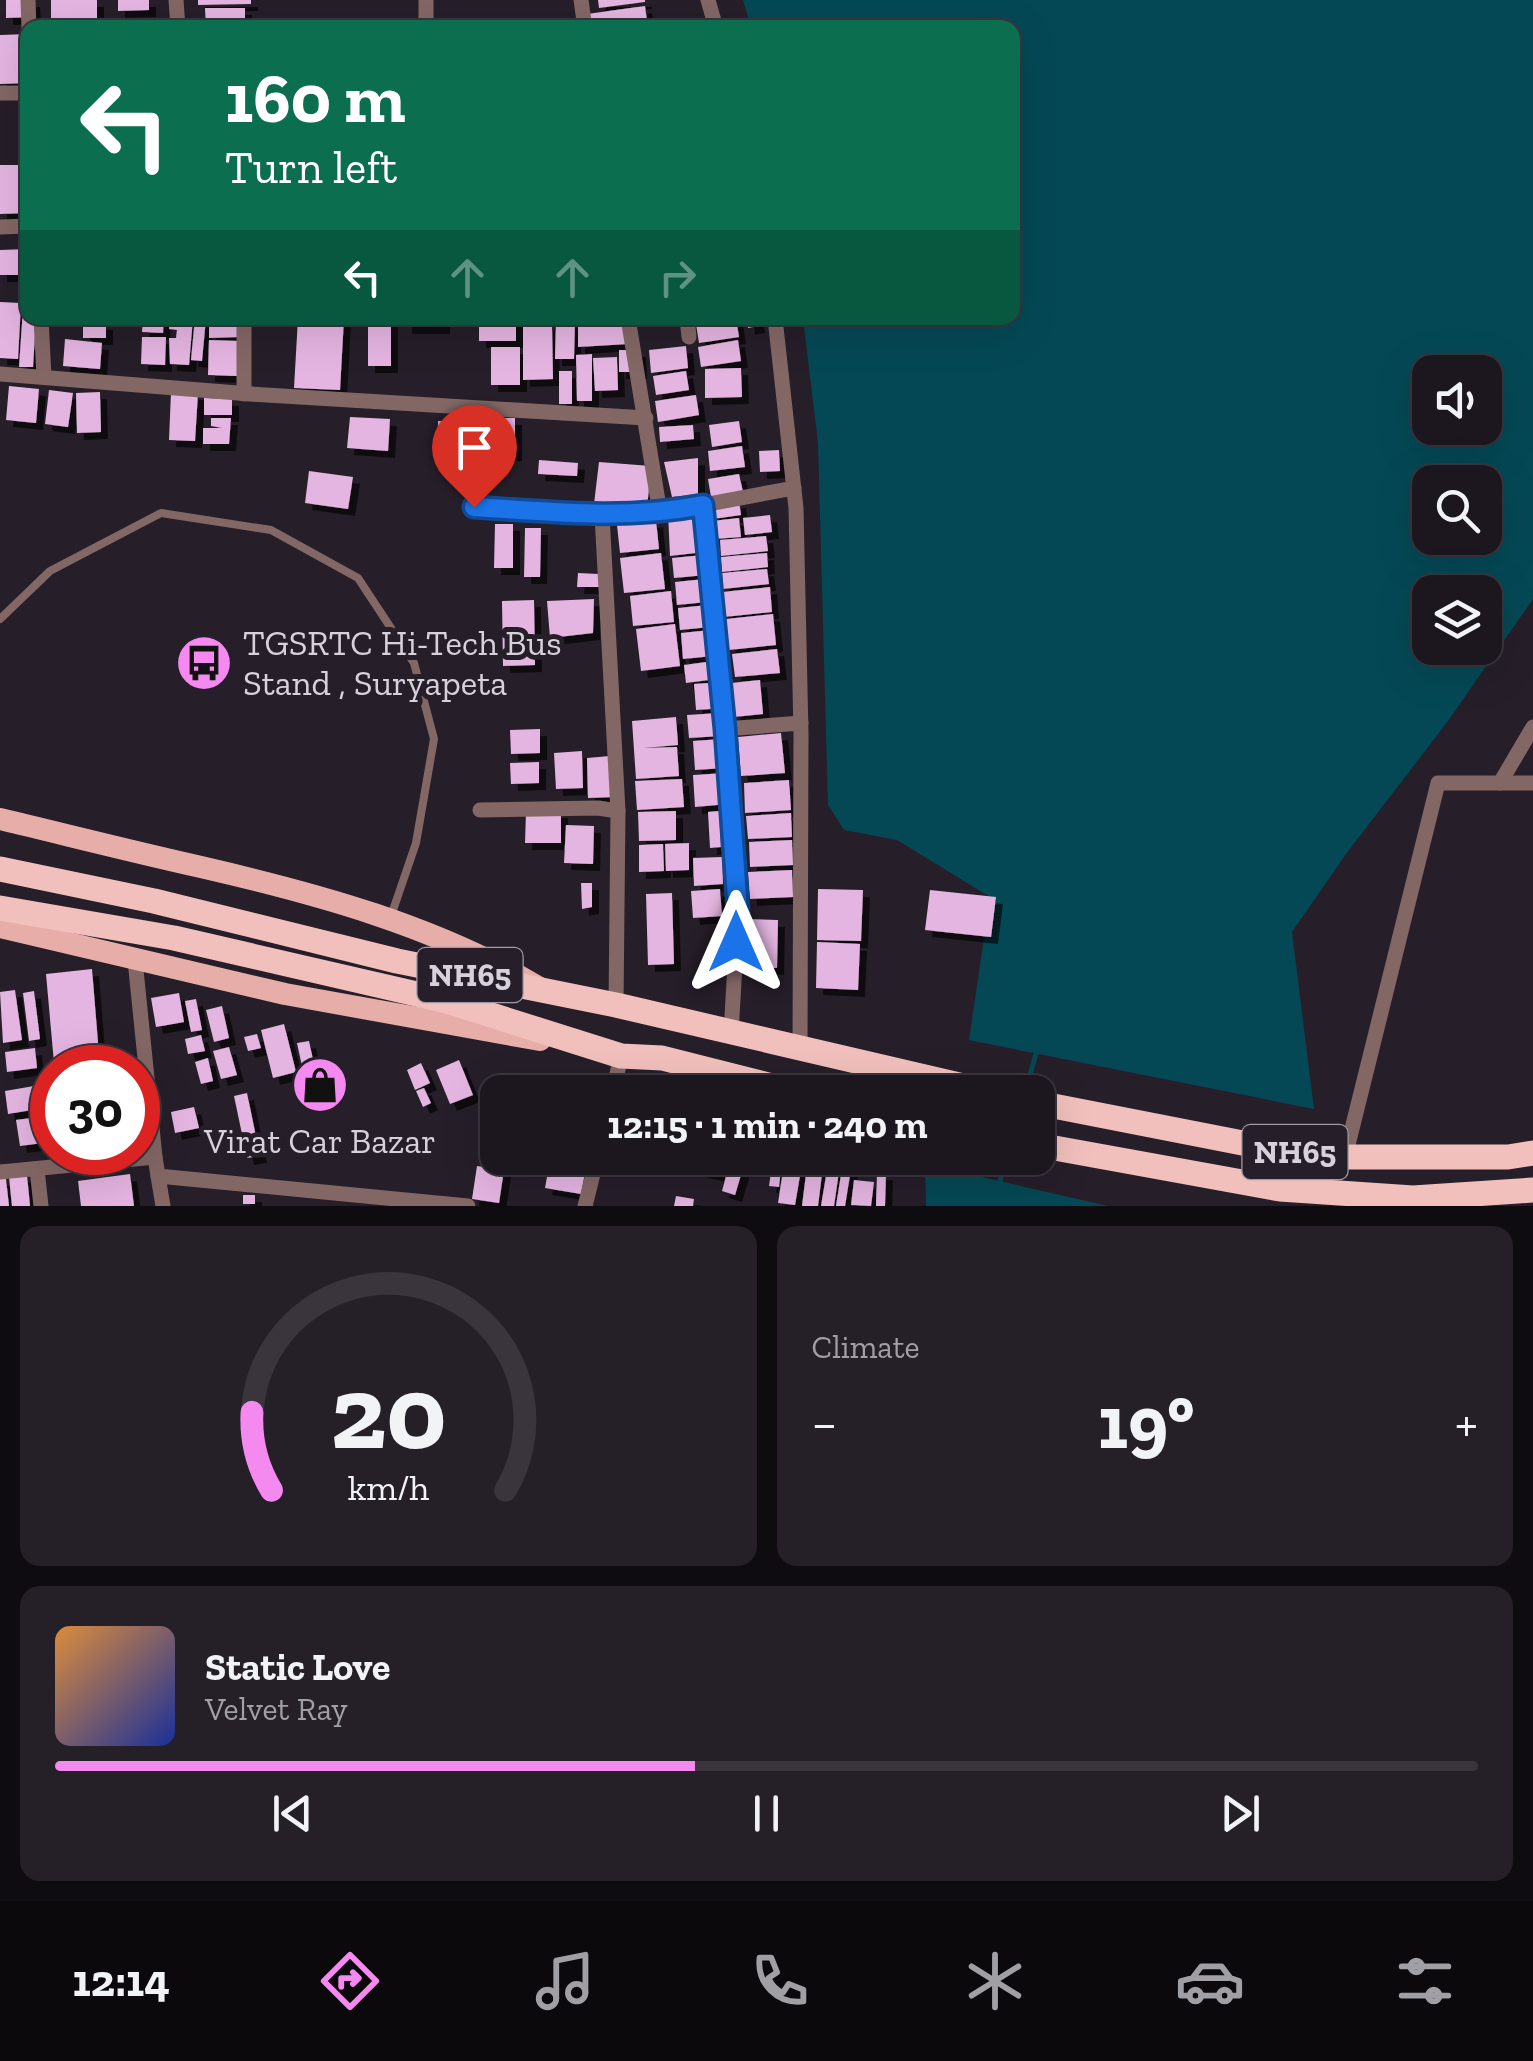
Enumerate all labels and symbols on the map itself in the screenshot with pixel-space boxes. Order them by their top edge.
pin [432,405,517,508]
place label: TGSRTC Hi-Tech Bus Stand , Suryapeta [243,622,561,704]
bus stop icon: TGSRTC Hi-Tech Bus Stand , Suryapeta [174,633,234,693]
position arrow [684,890,788,994]
road number: NH65 [418,948,522,1002]
speed limit sign: 30 [30,1045,160,1175]
shop icon: Virat Car Bazar [290,1055,350,1115]
place label: Virat Car Bazar [203,1120,436,1162]
road number: NH65 [1242,1125,1348,1179]

